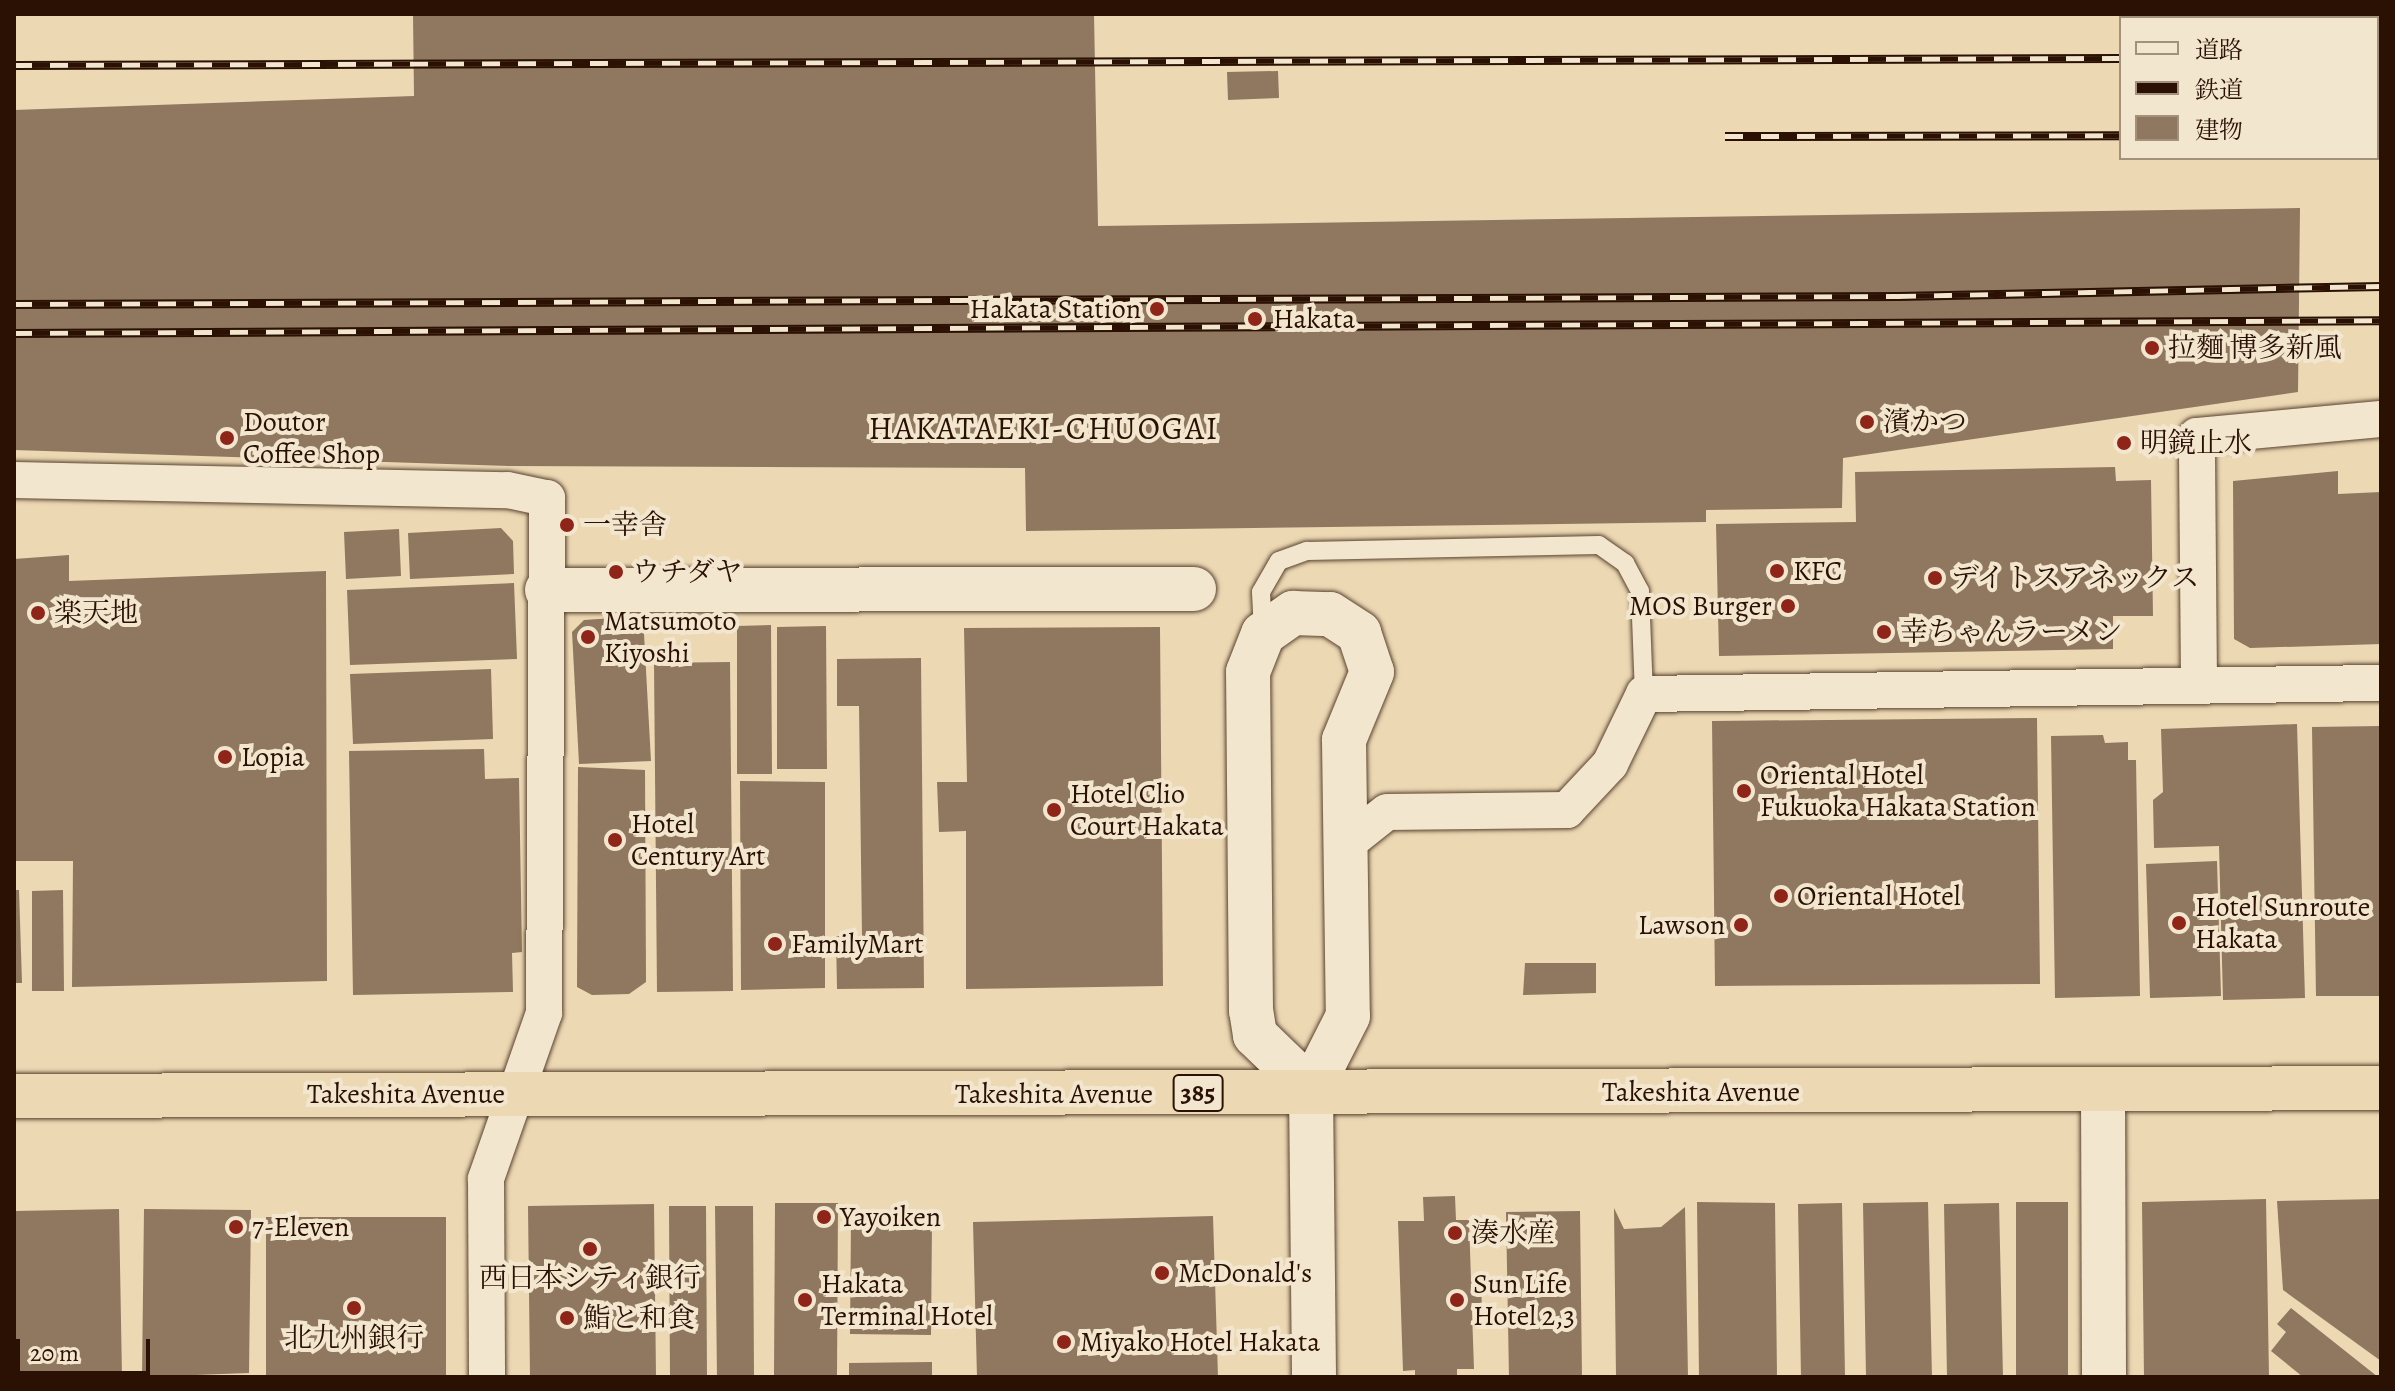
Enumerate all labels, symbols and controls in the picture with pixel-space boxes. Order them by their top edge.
legend [2119,16,2379,160]
text: 道路 [2195,34,2243,66]
text: 鉄道 [2195,74,2243,106]
text: 建物 [2195,114,2243,146]
place label: Hakata Station [970,292,1141,326]
marker: Hakata Station [1148,300,1166,318]
place label: Hakata [1273,302,1355,336]
marker: Hakata [1244,308,1266,330]
place label: 拉麵 博多新風 [2168,331,2342,365]
marker: 拉麵 博多新風 [2143,339,2161,357]
place label: Doutor Coffee Shop [243,405,380,471]
place label: 濱かつ [1883,405,1967,439]
district label: HAKATAEKI-CHUOGAI [869,409,1219,447]
marker: 濱かつ [1858,413,1876,431]
place label: 明鏡止水 [2140,426,2252,460]
marker: Doutor Coffee Shop [218,429,236,447]
marker: 明鏡止水 [2115,434,2133,452]
place label: 一幸舎 [583,508,667,542]
marker: 一幸舎 [558,516,576,534]
place label: KFC [1793,554,1842,588]
place label: ウチダヤ [632,555,744,589]
place label: デイトスアネックス [1951,561,2203,595]
marker: KFC [1768,562,1786,580]
marker: ウチダヤ [607,563,625,581]
marker: デイトスアネックス [1926,569,1944,587]
place label: MOS Burger [1629,589,1772,623]
place label: 楽天地 [54,596,138,630]
marker: MOS Burger [1779,597,1797,615]
marker: 楽天地 [29,604,47,622]
place label: Matsumoto Kiyoshi [604,604,737,670]
place label: 幸ちゃんラーメン [1900,615,2124,649]
marker: 幸ちゃんラーメン [1875,623,1893,641]
marker: Matsumoto Kiyoshi [579,628,597,646]
place label: Lopia [241,740,305,774]
marker: Lopia [216,748,234,766]
place label: Oriental Hotel Fukuoka Hakata Station [1760,758,2036,824]
place label: Hotel Clio Court Hakata [1070,777,1224,843]
marker: Oriental Hotel Fukuoka Hakata Station [1735,782,1753,800]
marker: Hotel Clio Court Hakata [1045,801,1063,819]
place label: Hotel Century Art [631,807,765,873]
marker: Hotel Century Art [606,831,624,849]
place label: Oriental Hotel [1797,879,1961,913]
marker: Oriental Hotel [1772,887,1790,905]
place label: Hotel Sunroute Hakata [2195,890,2370,956]
place label: Lawson [1638,908,1725,942]
marker: Hotel Sunroute Hakata [2170,914,2188,932]
marker: Lawson [1732,916,1750,934]
place label: FamilyMart [791,927,924,961]
marker: FamilyMart [766,935,784,953]
road number: 385 [1172,1071,1224,1115]
street label: Takeshita Avenue [1602,1075,1800,1109]
street label: Takeshita Avenue [307,1077,505,1111]
street label: Takeshita Avenue [955,1077,1153,1111]
place label: Yayoiken [840,1200,941,1234]
marker: Yayoiken [815,1208,833,1226]
place label: 7-Eleven [252,1210,349,1244]
place label: 湊水産 [1471,1216,1555,1250]
marker: 7-Eleven [227,1218,245,1236]
marker: 湊水産 [1446,1224,1464,1242]
marker: 西日本シティ銀行 [581,1240,599,1258]
place label: McDonald's [1178,1256,1312,1290]
place label: 西日本シティ銀行 [478,1261,702,1295]
marker: McDonald's [1153,1264,1171,1282]
place label: Hakata Terminal Hotel [821,1267,993,1333]
place label: Sun Life Hotel 2,3 [1473,1267,1575,1333]
marker: Hakata Terminal Hotel [796,1291,814,1309]
marker: Sun Life Hotel 2,3 [1448,1291,1466,1309]
marker: 北九州銀行 [345,1299,363,1317]
place label: 鮨と和食 [583,1301,695,1335]
marker: 鮨と和食 [558,1309,576,1327]
place label: 北九州銀行 [284,1321,424,1355]
scale bar [20,1323,154,1373]
place label: Miyako Hotel Hakata [1080,1325,1320,1359]
marker: Miyako Hotel Hakata [1055,1333,1073,1351]
text: 20 m [30,1337,79,1369]

